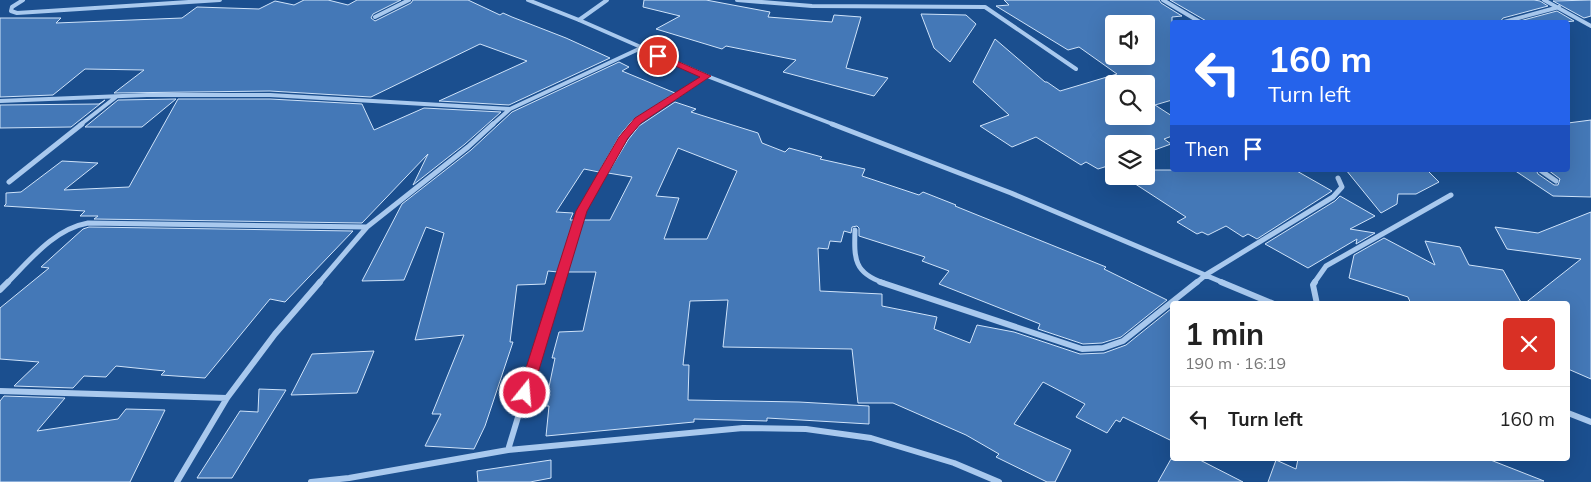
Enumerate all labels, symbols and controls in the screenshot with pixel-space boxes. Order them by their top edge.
map controls [1105,15,1155,185]
button: sound [1105,15,1155,65]
pin [637,35,679,77]
text: 160 m [1268,37,1372,81]
icon: left [1185,40,1250,105]
icon: arrive [644,42,672,70]
button: search [1105,75,1155,125]
text: Turn left [1268,80,1351,108]
button: layers [1105,135,1155,185]
icon: arrive [1239,135,1267,163]
text: Then [1185,137,1229,161]
text: 1 min [1185,315,1264,353]
button: close [1503,318,1555,370]
text: 190 m · 16:19 [1185,353,1286,373]
position arrow [498,366,550,418]
icon: left [1185,405,1213,433]
text: Turn left [1228,407,1303,431]
text: 160 m [1499,407,1555,431]

